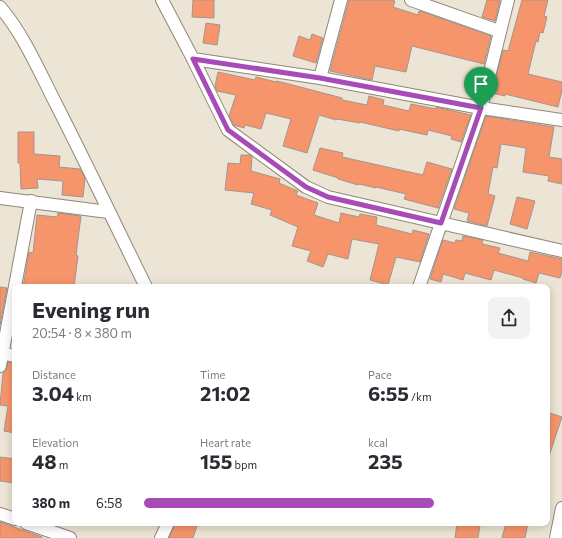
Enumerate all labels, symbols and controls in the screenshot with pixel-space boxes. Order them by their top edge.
pin [464,67,498,108]
icon: arrive [470,73,492,95]
text: Evening run [32,296,150,323]
button: share [488,297,530,339]
text: 20:54 · 8 × 380 m [32,325,132,341]
text: Distance [32,368,76,381]
text: Time [200,368,225,381]
text: Pace [368,368,392,381]
text: 3.04 [32,381,74,405]
text: 21:02 [200,381,250,405]
text: 6:55 [368,381,409,405]
text: km [74,390,92,403]
text: /km [409,390,432,403]
text: Elevation [32,436,78,449]
text: Heart rate [200,436,251,449]
text: kcal [368,436,388,449]
text: 48 [32,449,57,473]
text: 155 [200,449,232,473]
text: 235 [368,449,403,473]
text: m [57,458,68,471]
text: bpm [232,458,257,471]
text: 380 m [32,495,70,511]
text: 6:58 [96,495,122,511]

